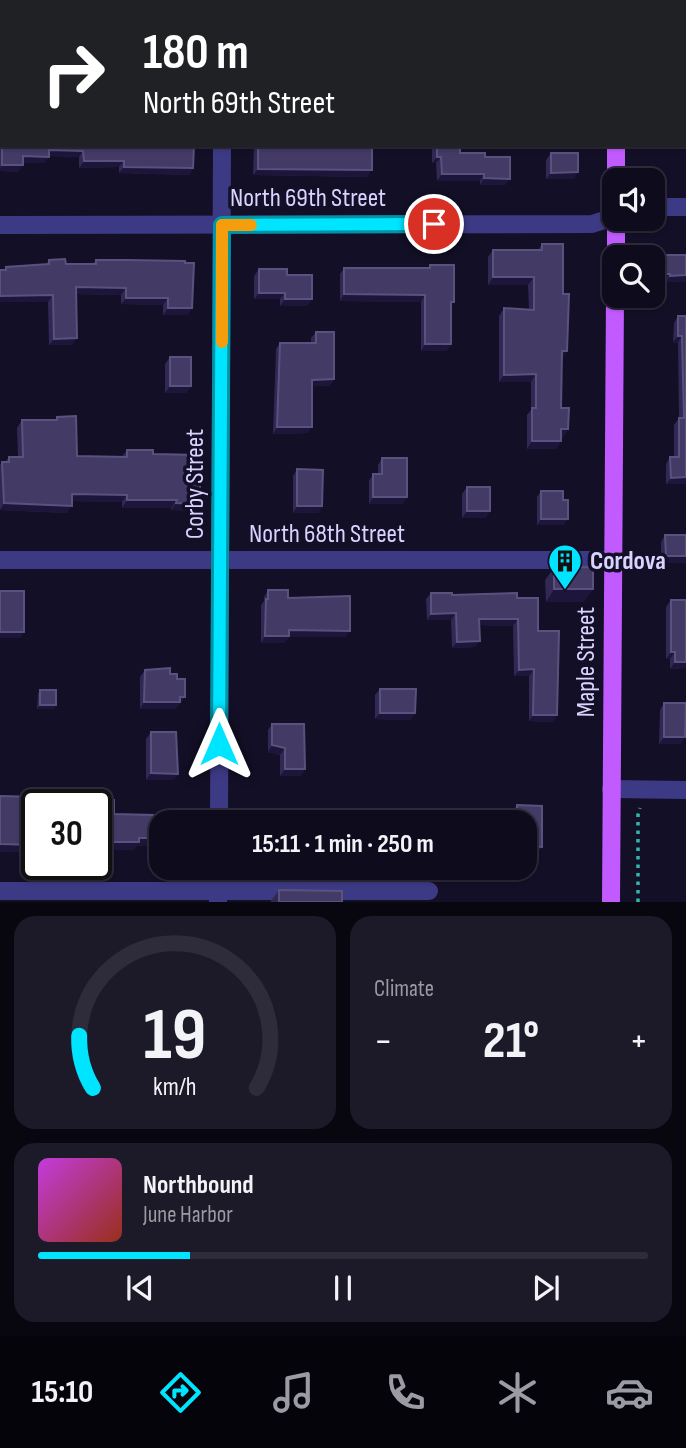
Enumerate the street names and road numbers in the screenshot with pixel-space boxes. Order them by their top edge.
street label: North 69th Street [230,183,386,214]
street label: Corby Street [180,429,211,539]
street label: North 68th Street [249,519,405,550]
street label: Maple Street [571,607,602,717]

